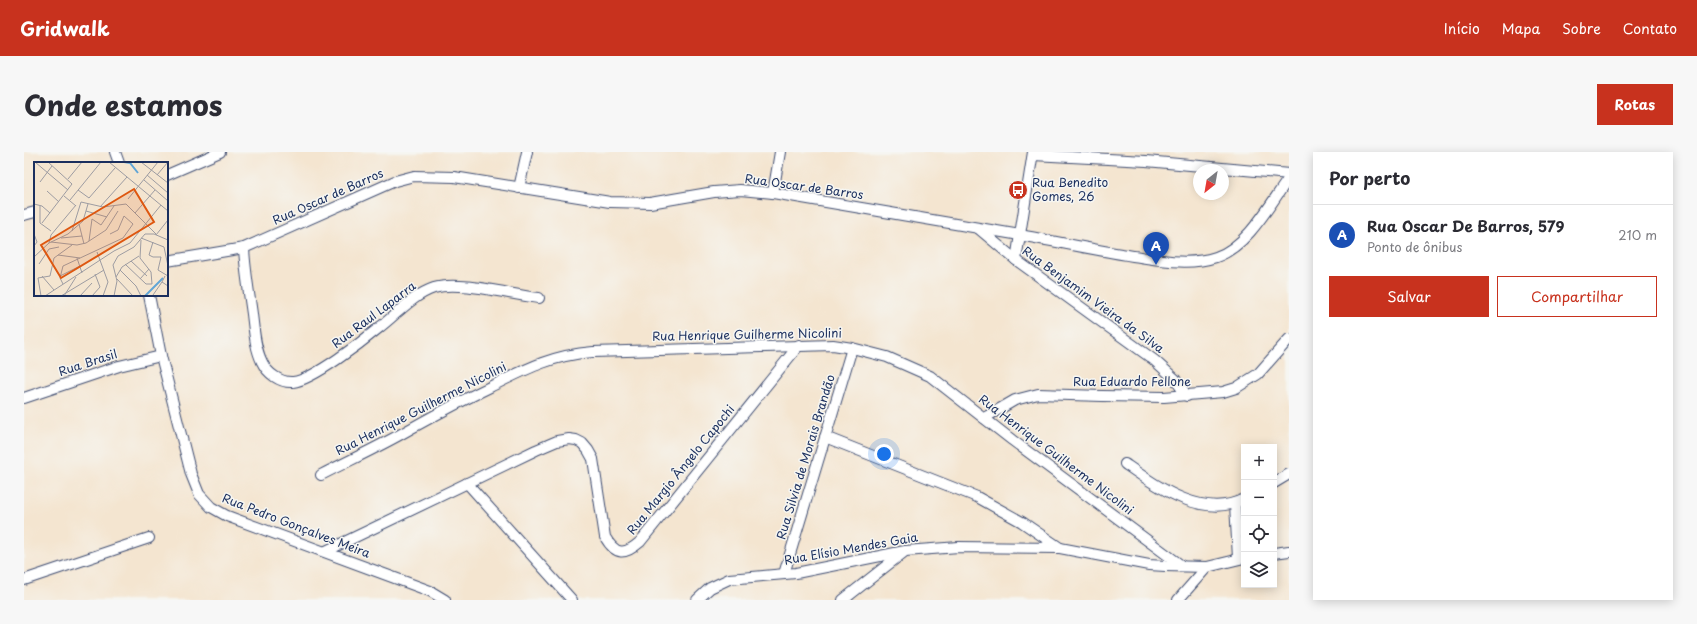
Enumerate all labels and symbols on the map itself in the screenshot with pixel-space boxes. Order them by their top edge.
inset map [34,162,168,296]
street label: Rua Oscar de Barros [269,163,386,229]
north arrow [1193,164,1229,200]
street label: Rua Oscar de Barros [744,169,865,203]
place label: Rua Benedito Gomes, 26 [1032,173,1109,205]
bus stop icon: Rua Benedito Gomes, 26 [1007,179,1029,201]
pin: A [1143,232,1169,265]
street label: Rua Benjamim Vieira da Silva [1019,241,1169,357]
street label: Rua Raul Laparra [328,276,420,352]
street label: Rua Henrique Guilherme Nicolini [652,323,842,345]
street label: Rua Brasil [56,344,119,380]
street label: Rua Henrique Guilherme Nicolini [332,357,509,459]
street label: Rua Silvia de Morais Brandão [771,372,839,541]
street label: Rua Eduardo Fellone [1073,372,1191,390]
street label: Rua Henrique Guilherme Nicolini [975,390,1138,518]
street label: Rua Margio Ângelo Capochi [622,401,738,538]
your location [874,444,894,464]
street label: Rua Pedro Gonçalves Meira [220,488,373,562]
street label: Rua Elísio Mendes Gaia [783,527,920,569]

